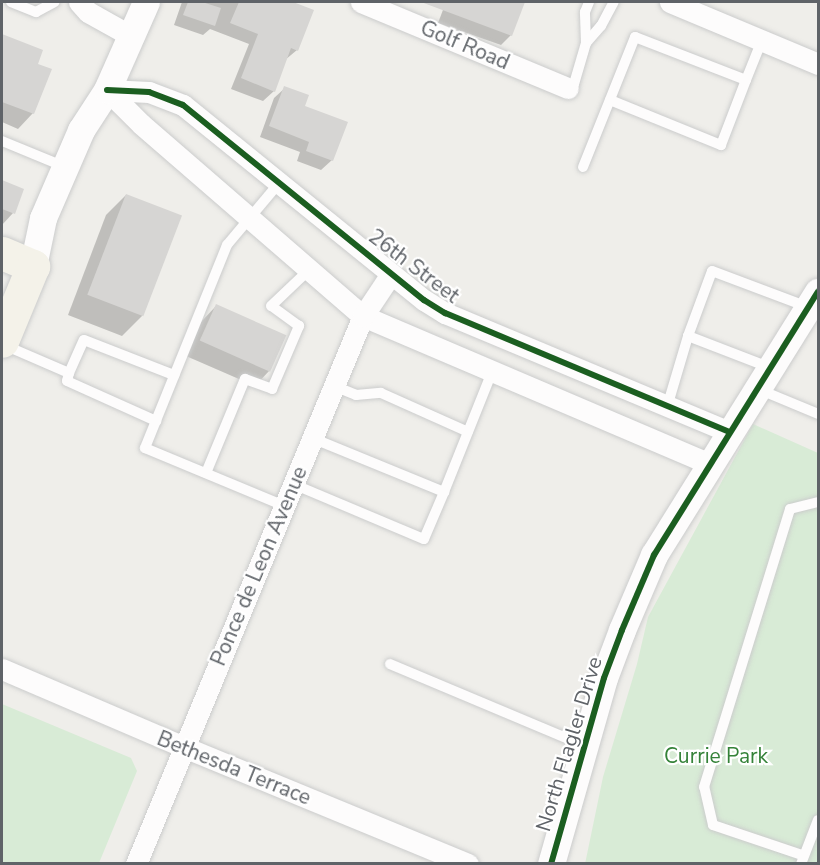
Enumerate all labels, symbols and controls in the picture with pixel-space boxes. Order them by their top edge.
street label: Golf Road [417,15,513,75]
street label: 26th Street [364,224,464,308]
street label: Ponce de Leon Avenue [206,462,312,670]
street label: North Flagler Drive [530,654,608,834]
street label: Bethesda Terrace [153,726,315,810]
park label: Currie Park [664,743,768,769]

